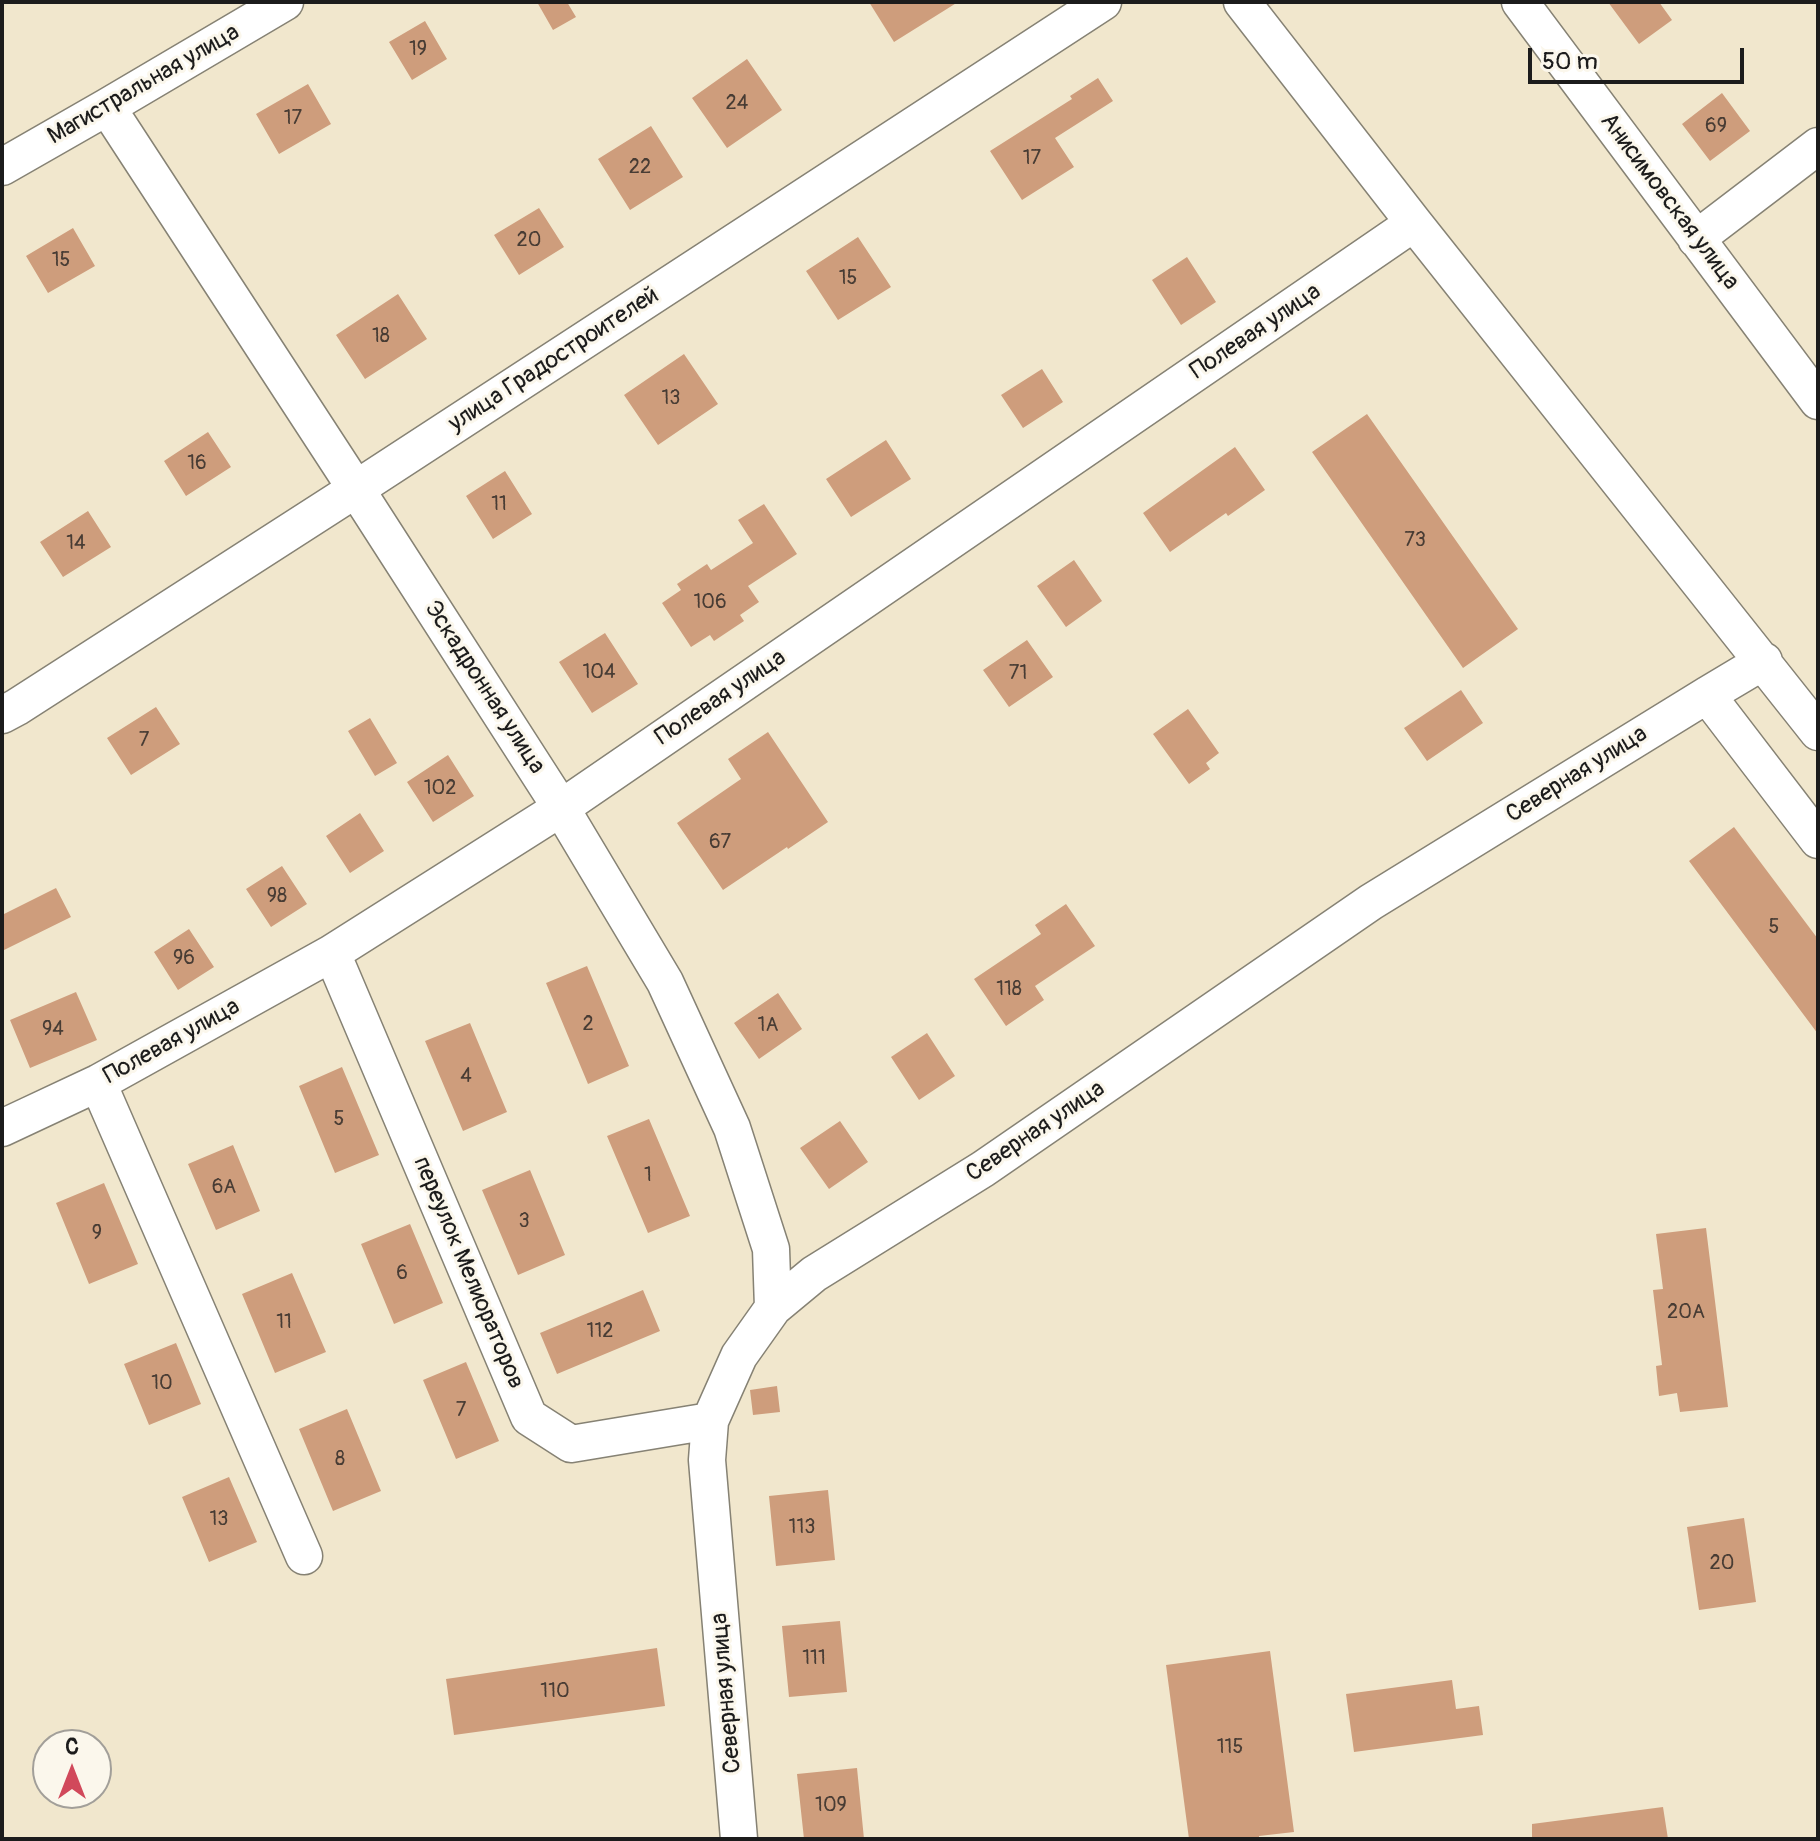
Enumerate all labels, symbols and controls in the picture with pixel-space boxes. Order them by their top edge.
street label: Магистральная улица [43,18,245,152]
scale bar [1532,32,1748,82]
house number: 19 [409,38,427,62]
text: 50 m [1542,47,1598,76]
house number: 24 [726,92,748,116]
house number: 17 [284,107,302,131]
street label: Анисимовская улица [1593,108,1745,296]
house number: 69 [1705,115,1727,139]
house number: 17 [1023,147,1041,171]
house number: 22 [629,156,651,180]
house number: 20 [517,229,541,253]
house number: 15 [52,249,70,273]
house number: 15 [839,267,857,291]
street label: Полевая улица [1185,278,1327,386]
street label: улица Градостроителей [444,281,664,439]
house number: 18 [372,325,390,349]
house number: 13 [662,387,680,411]
house number: 16 [187,452,207,476]
house number: 11 [491,493,507,517]
house number: 73 [1404,529,1426,553]
house number: 14 [66,532,86,556]
house number: 106 [693,591,727,615]
street label: Эскадронная улица [417,596,551,780]
street label: Полевая улица [650,644,792,752]
house number: 104 [582,661,616,685]
house number: 71 [1009,662,1027,686]
street label: Северная улица [1501,720,1653,830]
house number: 7 [139,729,149,753]
house number: 102 [424,777,456,801]
house number: 67 [709,831,731,855]
house number: 98 [267,885,287,909]
house number: 5 [1769,916,1779,940]
house number: 96 [173,947,195,971]
house number: 118 [996,978,1022,1002]
street label: Полевая улица [99,993,245,1091]
house number: 2 [582,1013,594,1037]
house number: 1А [758,1014,778,1038]
house number: 94 [42,1018,64,1042]
house number: 4 [460,1065,472,1089]
street label: Северная улица [961,1075,1111,1189]
house number: 5 [334,1108,344,1132]
street label: переулок Мелиораторов [406,1153,530,1393]
house number: 1 [644,1164,652,1188]
house number: 6А [212,1176,236,1200]
house number: 3 [518,1210,530,1234]
house number: 9 [92,1222,102,1246]
house number: 6 [396,1262,408,1286]
house number: 20А [1667,1301,1705,1325]
house number: 11 [276,1311,292,1335]
house number: 112 [587,1320,613,1344]
house number: 10 [151,1372,173,1396]
house number: 7 [456,1399,466,1423]
house number: 8 [335,1448,345,1472]
house number: 13 [210,1508,228,1532]
house number: 113 [789,1516,815,1540]
house number: 20 [1710,1552,1734,1576]
street label: Северная улица [706,1612,748,1774]
house number: 111 [802,1647,826,1671]
house number: 110 [540,1680,570,1704]
north arrow [32,1729,112,1809]
text: С [65,1733,79,1761]
house number: 115 [1217,1736,1243,1760]
house number: 109 [815,1794,847,1818]

